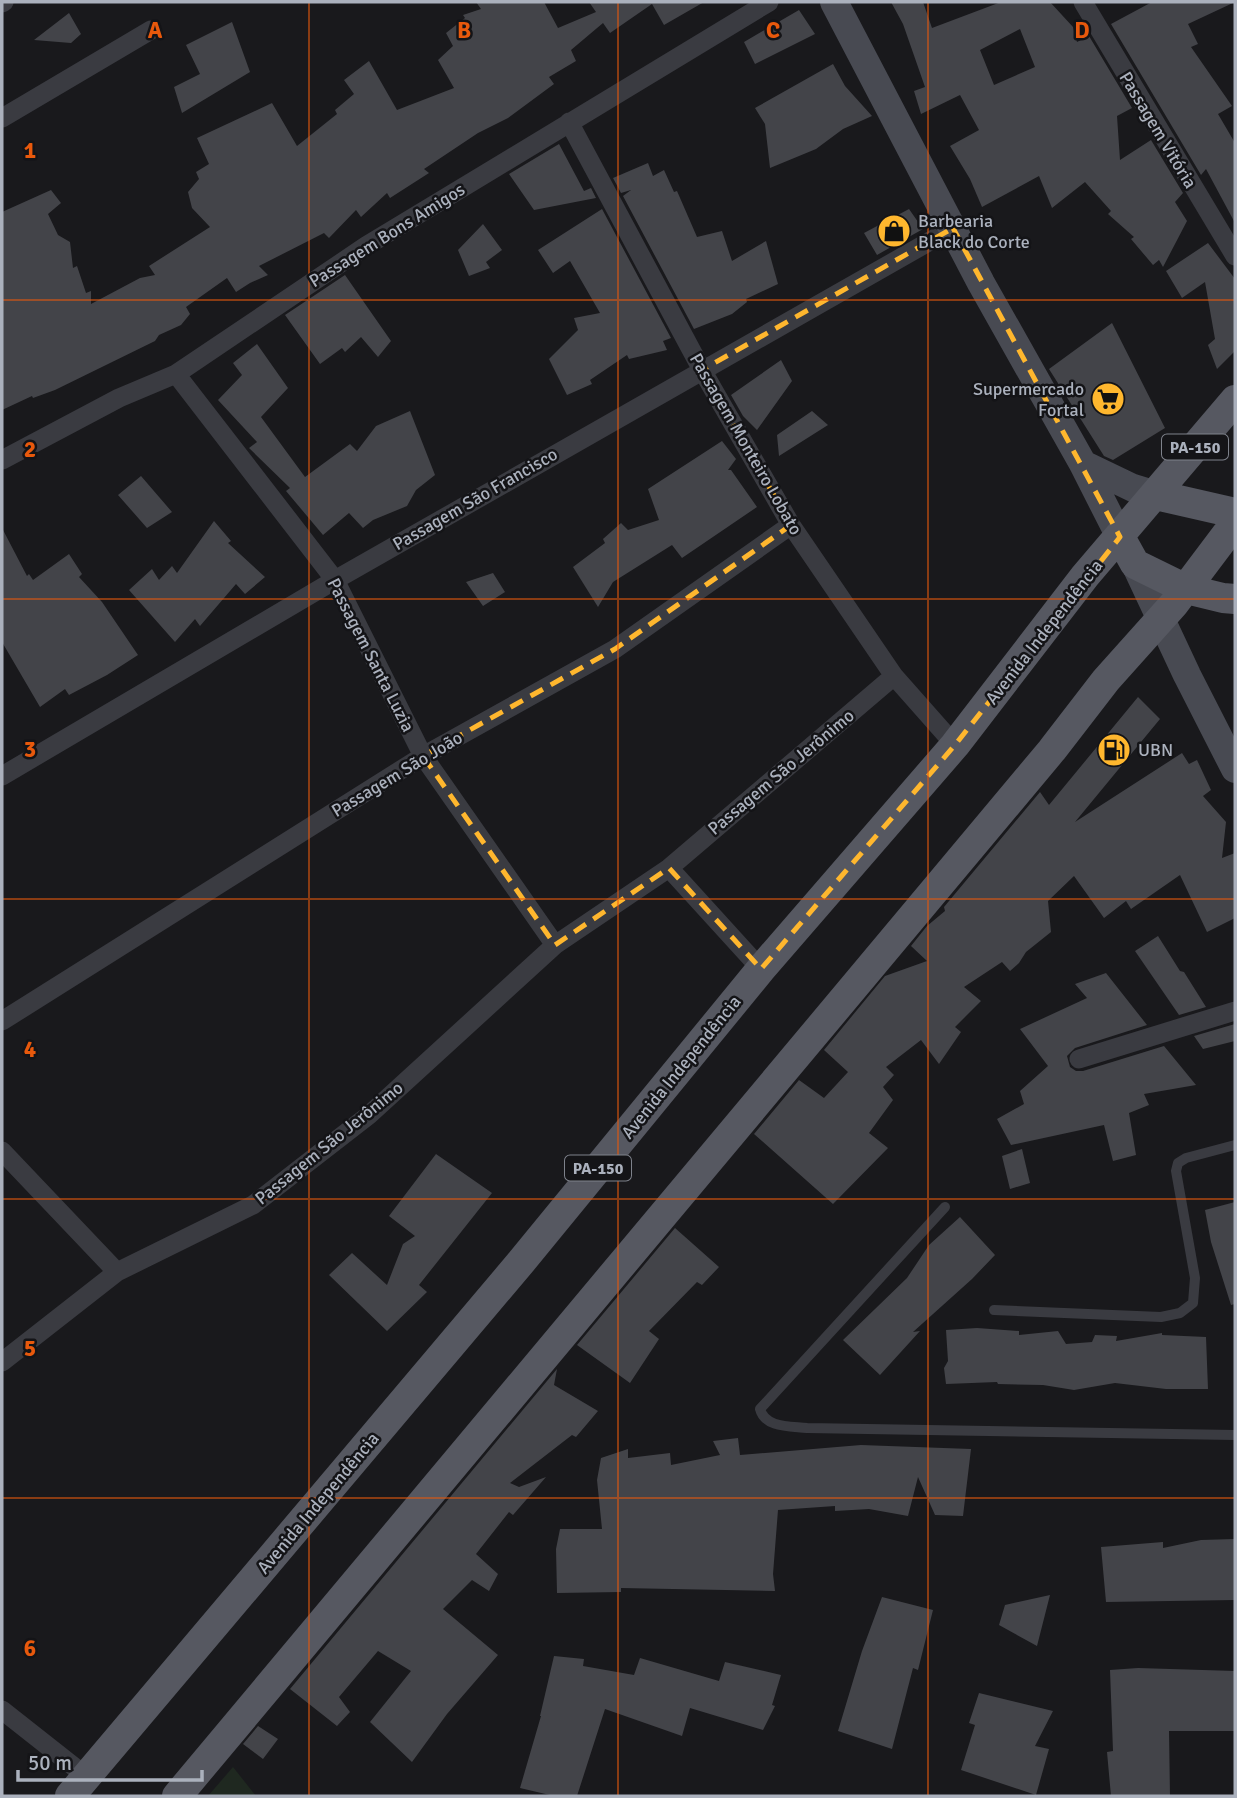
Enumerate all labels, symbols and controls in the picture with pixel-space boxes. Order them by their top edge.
text: A [148,16,163,45]
text: B [457,16,471,45]
text: C [766,16,780,45]
text: D [1074,16,1090,45]
street label: Passagem Vitória [1115,68,1201,192]
text: 1 [24,136,36,165]
street label: Passagem Bons Amigos [305,178,469,292]
place label: Barbearia Black do Corte [918,210,1030,253]
shop icon: Barbearia Black do Corte [875,212,913,250]
street label: Passagem Monteiro Lobato [685,349,807,539]
place label: Supermercado Fortal [973,378,1084,421]
supermarket icon: Supermercado Fortal [1089,380,1127,418]
road number: PA-150 [1162,434,1228,460]
text: 2 [24,435,36,464]
street label: Passagem São Francisco [389,443,561,555]
street label: Avenida Independência [981,555,1107,709]
street label: Passagem Santa Luzia [323,574,419,736]
street label: Passagem São Jerônimo [703,704,859,840]
street label: Passagem São João [328,726,466,822]
fuel station icon: UBN [1095,731,1133,769]
text: 3 [24,735,36,764]
place label: UBN [1138,739,1173,761]
street label: Avenida Independência [616,991,746,1143]
text: 4 [24,1035,36,1064]
street label: Passagem São Jerônimo [251,1077,407,1209]
road number: PA-150 [565,1156,631,1180]
text: 5 [24,1334,36,1363]
street label: Avenida Independência [252,1428,384,1578]
text: 6 [24,1634,36,1663]
scale bar [18,1738,201,1782]
text: 50 m [28,1750,72,1776]

